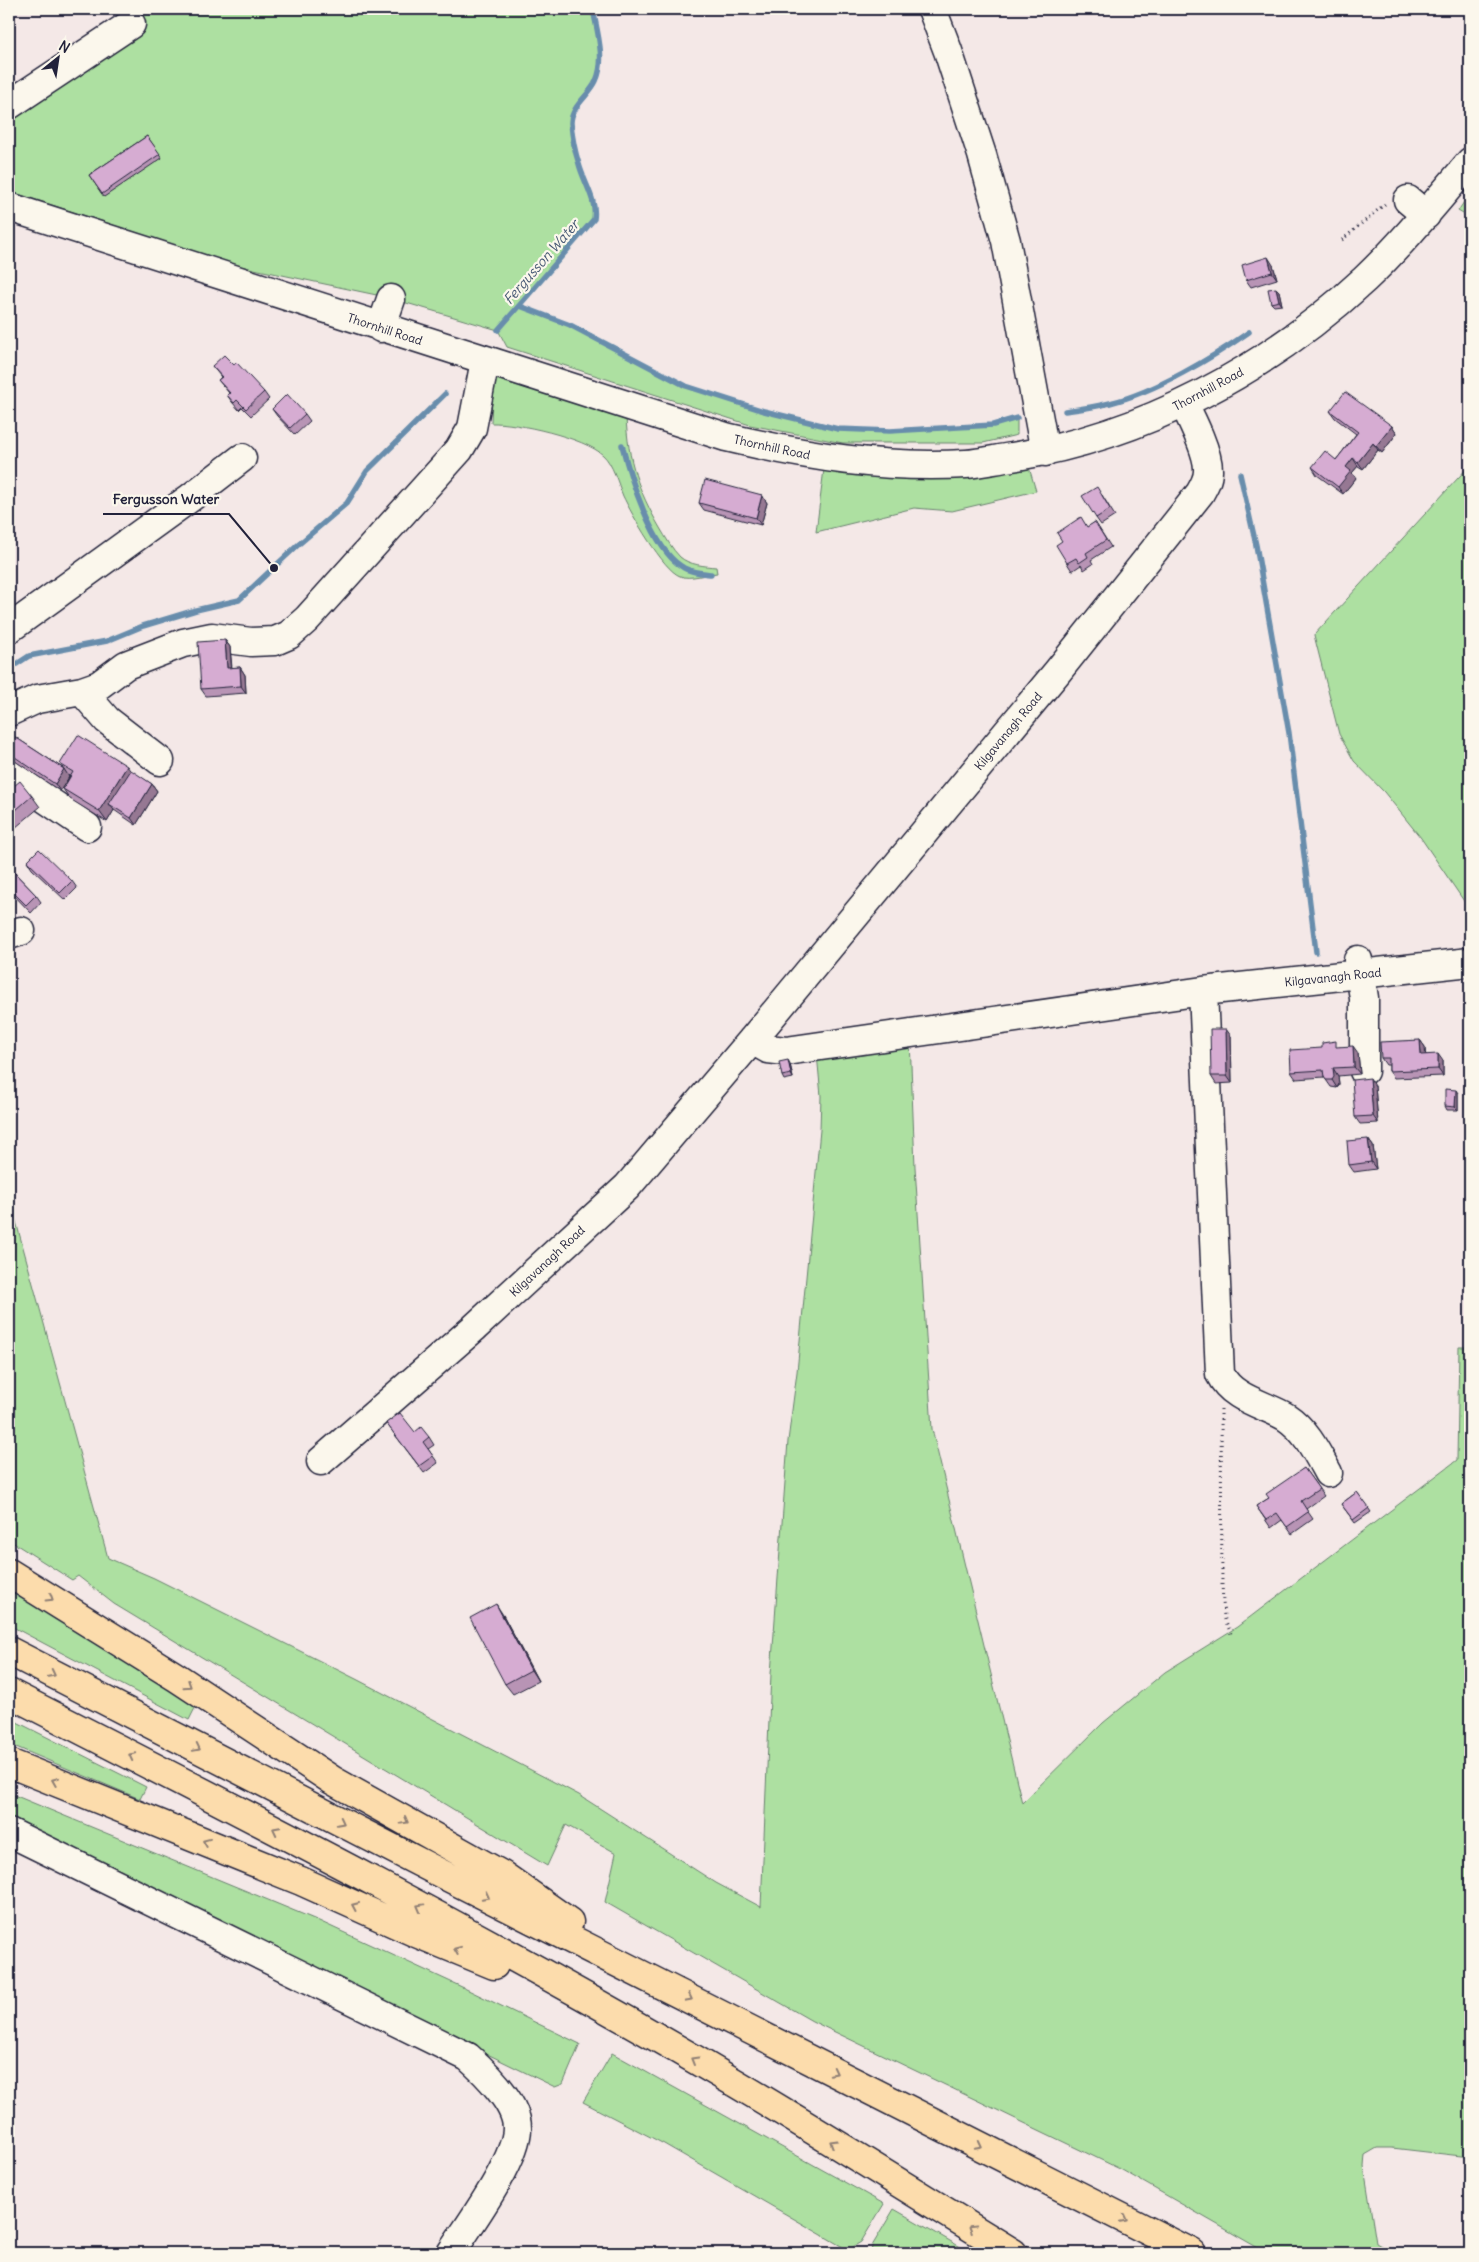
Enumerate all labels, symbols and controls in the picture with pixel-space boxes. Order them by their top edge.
north arrow [32,32,82,82]
text: N [56,37,73,57]
water label: Fergusson Water [499,214,584,308]
street label: Thornhill Road [346,310,424,348]
street label: Thornhill Road [1170,364,1246,414]
street label: Thornhill Road [732,432,812,462]
callout: Fergusson Water [103,485,229,514]
text: Fergusson Water [113,490,219,508]
street label: Kilgavanagh Road [971,689,1045,773]
street label: Kilgavanagh Road [1284,964,1382,990]
street label: Kilgavanagh Road [506,1222,588,1300]
one-way arrow [45,1592,54,1602]
one-way arrow [47,1668,56,1678]
one-way arrow [182,1679,191,1688]
one-way arrow [191,1742,200,1752]
one-way arrow [128,1752,137,1762]
one-way arrow [51,1777,60,1787]
one-way arrow [399,1814,408,1824]
one-way arrow [336,1816,345,1826]
one-way arrow [273,1826,282,1836]
one-way arrow [202,1838,211,1849]
one-way arrow [481,1890,490,1900]
one-way arrow [351,1902,360,1912]
one-way arrow [416,1903,425,1913]
one-way arrow [453,1946,462,1956]
one-way arrow [684,1992,693,2002]
one-way arrow [690,2056,699,2066]
one-way arrow [829,2066,838,2076]
one-way arrow [830,2139,839,2149]
one-way arrow [974,2140,983,2150]
one-way arrow [1119,2213,1128,2223]
one-way arrow [968,2224,977,2234]

